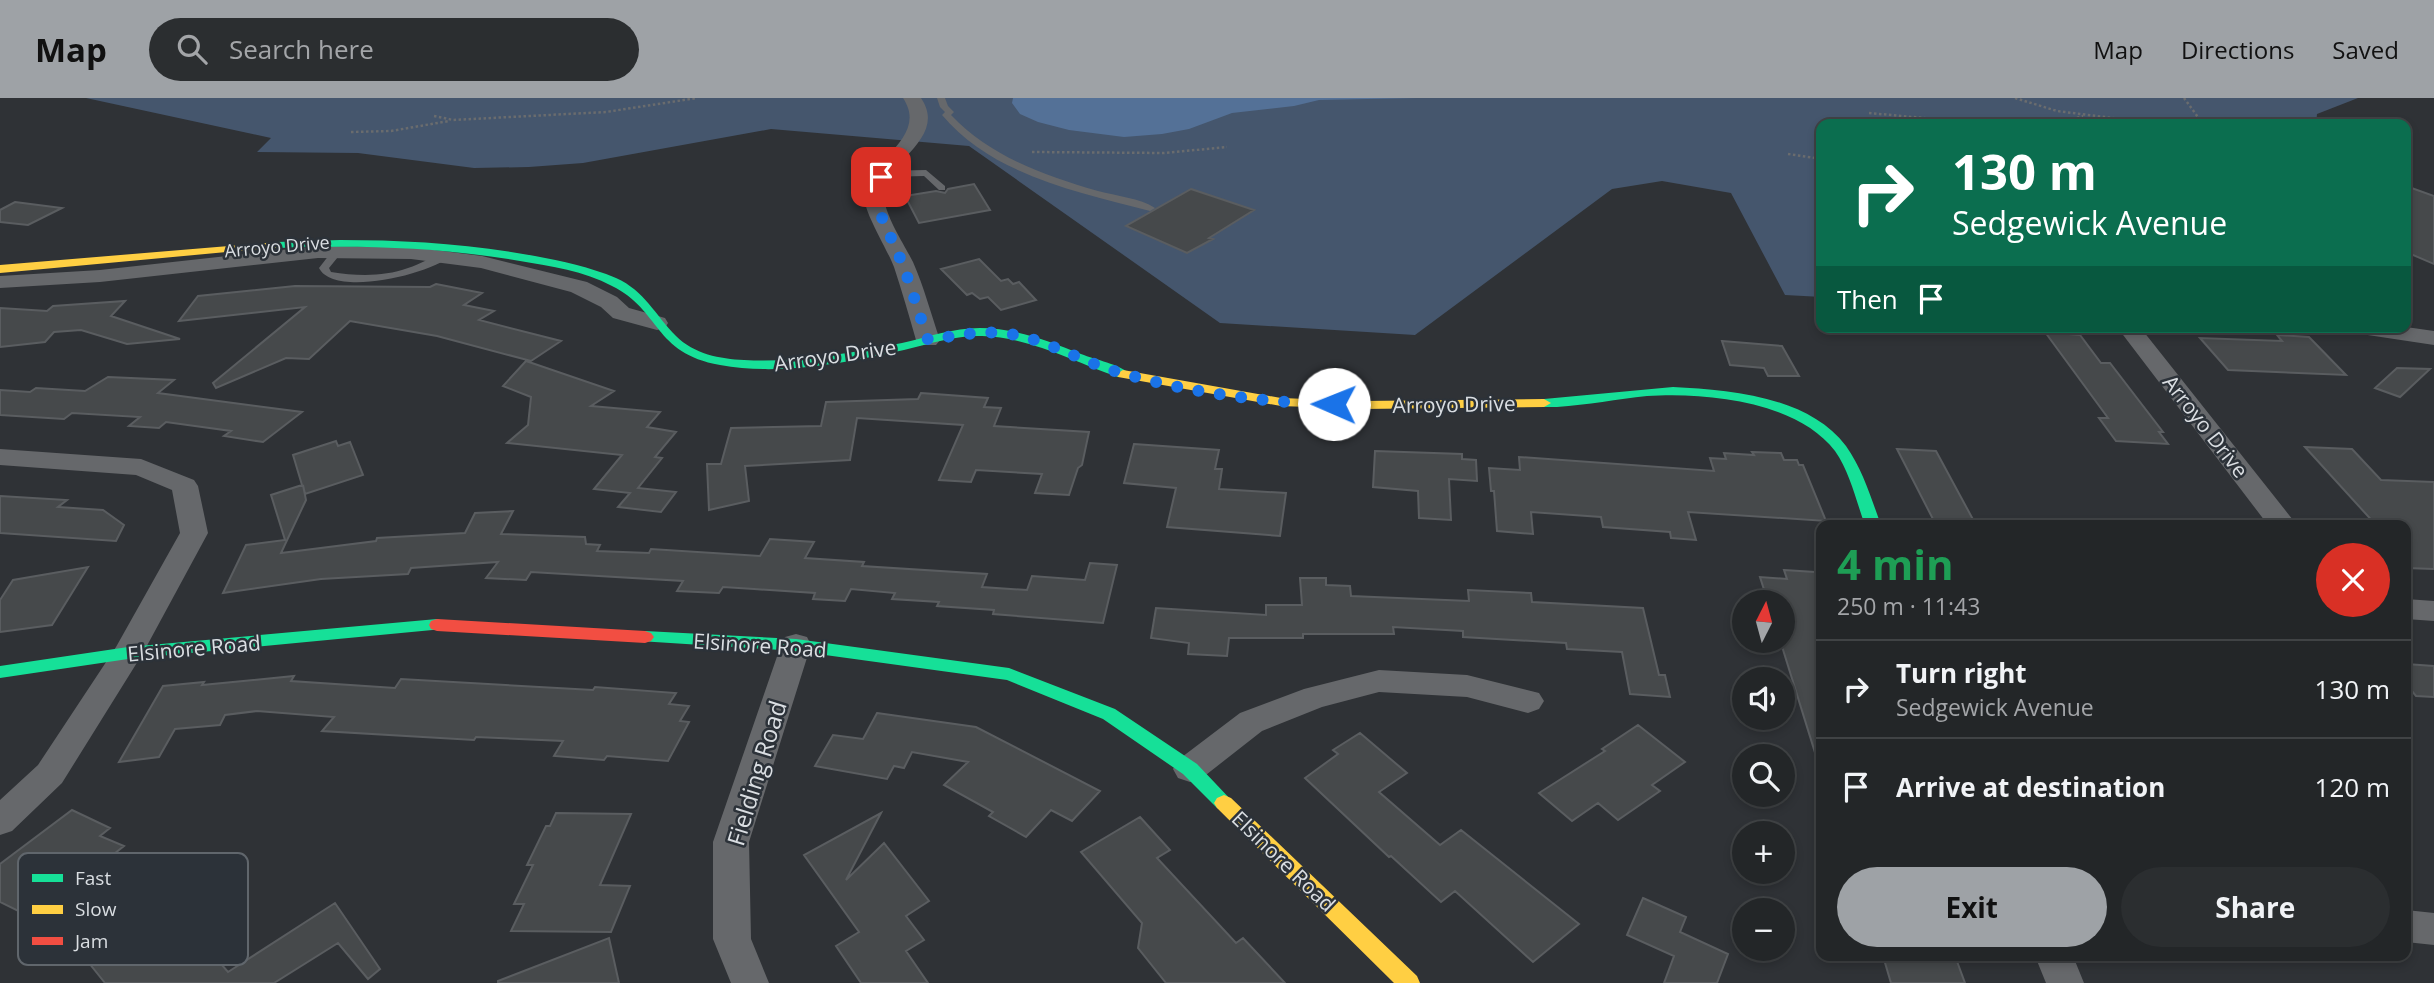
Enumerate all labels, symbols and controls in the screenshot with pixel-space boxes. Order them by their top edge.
search box [149,18,639,81]
text: Map [35,27,107,72]
icon: search [173,30,211,68]
text: Search here [229,31,374,67]
text: Map [2093,33,2143,66]
text: Directions [2181,33,2294,66]
text: Saved [2332,33,2399,66]
text: 130 m [1952,138,2097,204]
pin [851,147,911,207]
icon: right [1837,147,1928,238]
icon: arrive [862,158,900,196]
text: Sedgewick Avenue [1952,201,2227,244]
street label: Arroyo Drive [223,229,331,263]
icon: arrive [1912,280,1950,318]
text: Then [1837,281,1898,317]
street label: Arroyo Drive [772,333,898,377]
position arrow [1297,367,1371,441]
street label: Arroyo Drive [2157,369,2255,483]
street label: Arroyo Drive [1392,389,1516,419]
text: 4 min [1837,535,1954,592]
button: close [2316,543,2390,617]
north arrow [1732,590,1796,653]
map controls [1732,590,1795,961]
text: 250 m · 11:43 [1837,590,1980,622]
street label: Elsinore Road [692,626,828,664]
street label: Elsinore Road [126,628,262,668]
text: Turn right [1896,655,2027,691]
button: sound [1732,667,1795,730]
icon: right [1837,670,1875,708]
text: 130 m [2315,671,2390,707]
text: Sedgewick Avenue [1896,691,2094,723]
street label: Fielding Road [718,696,794,850]
button: search [1732,744,1795,807]
icon: arrive [1837,768,1875,806]
text: Arrive at destination [1896,769,2165,805]
text: 120 m [2315,769,2390,805]
street label: Elsinore Road [1226,804,1342,918]
button: + [1732,821,1795,884]
legend [18,853,248,965]
text: Fast [75,865,111,891]
button: Exit [1837,867,2107,947]
button: Share [2121,867,2390,947]
text: Slow [75,896,117,922]
button: − [1732,898,1795,961]
text: Jam [73,928,108,954]

